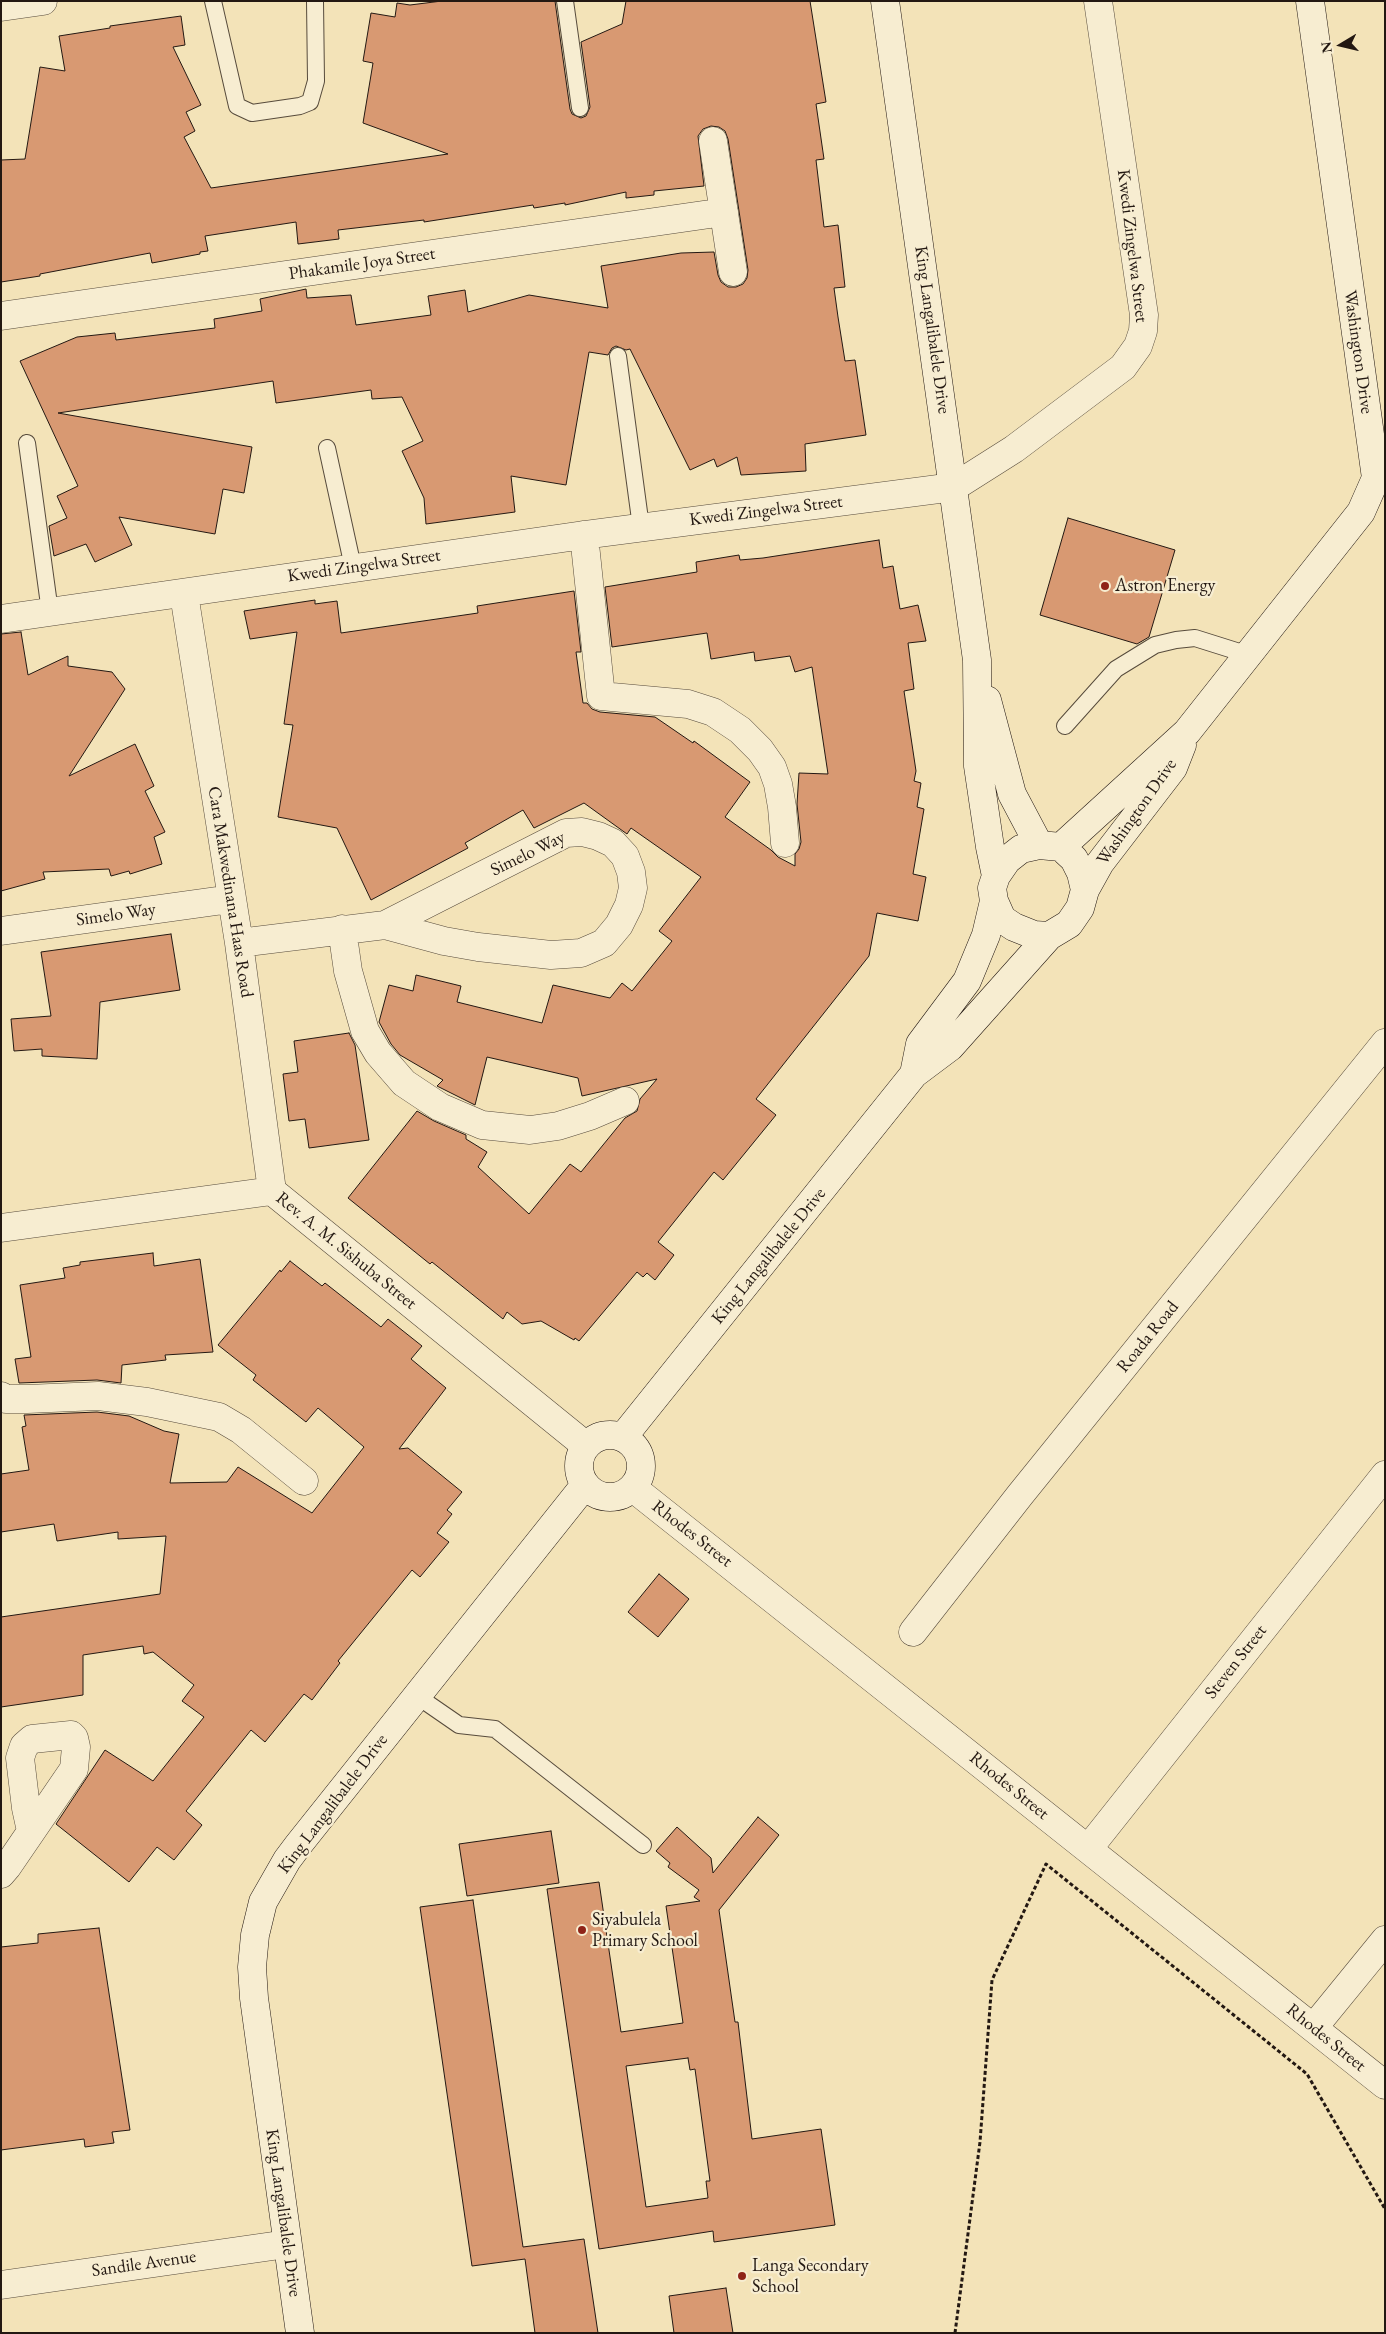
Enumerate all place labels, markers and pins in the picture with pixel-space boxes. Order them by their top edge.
place label: Astron Energy [1115,575,1215,597]
marker: Astron Energy [1099,580,1111,592]
place label: Siyabulela Primary School [592,1909,698,1952]
marker: Siyabulela Primary School [576,1924,588,1936]
place label: Langa Secondary School [752,2255,869,2298]
marker: Langa Secondary School [736,2270,748,2282]

